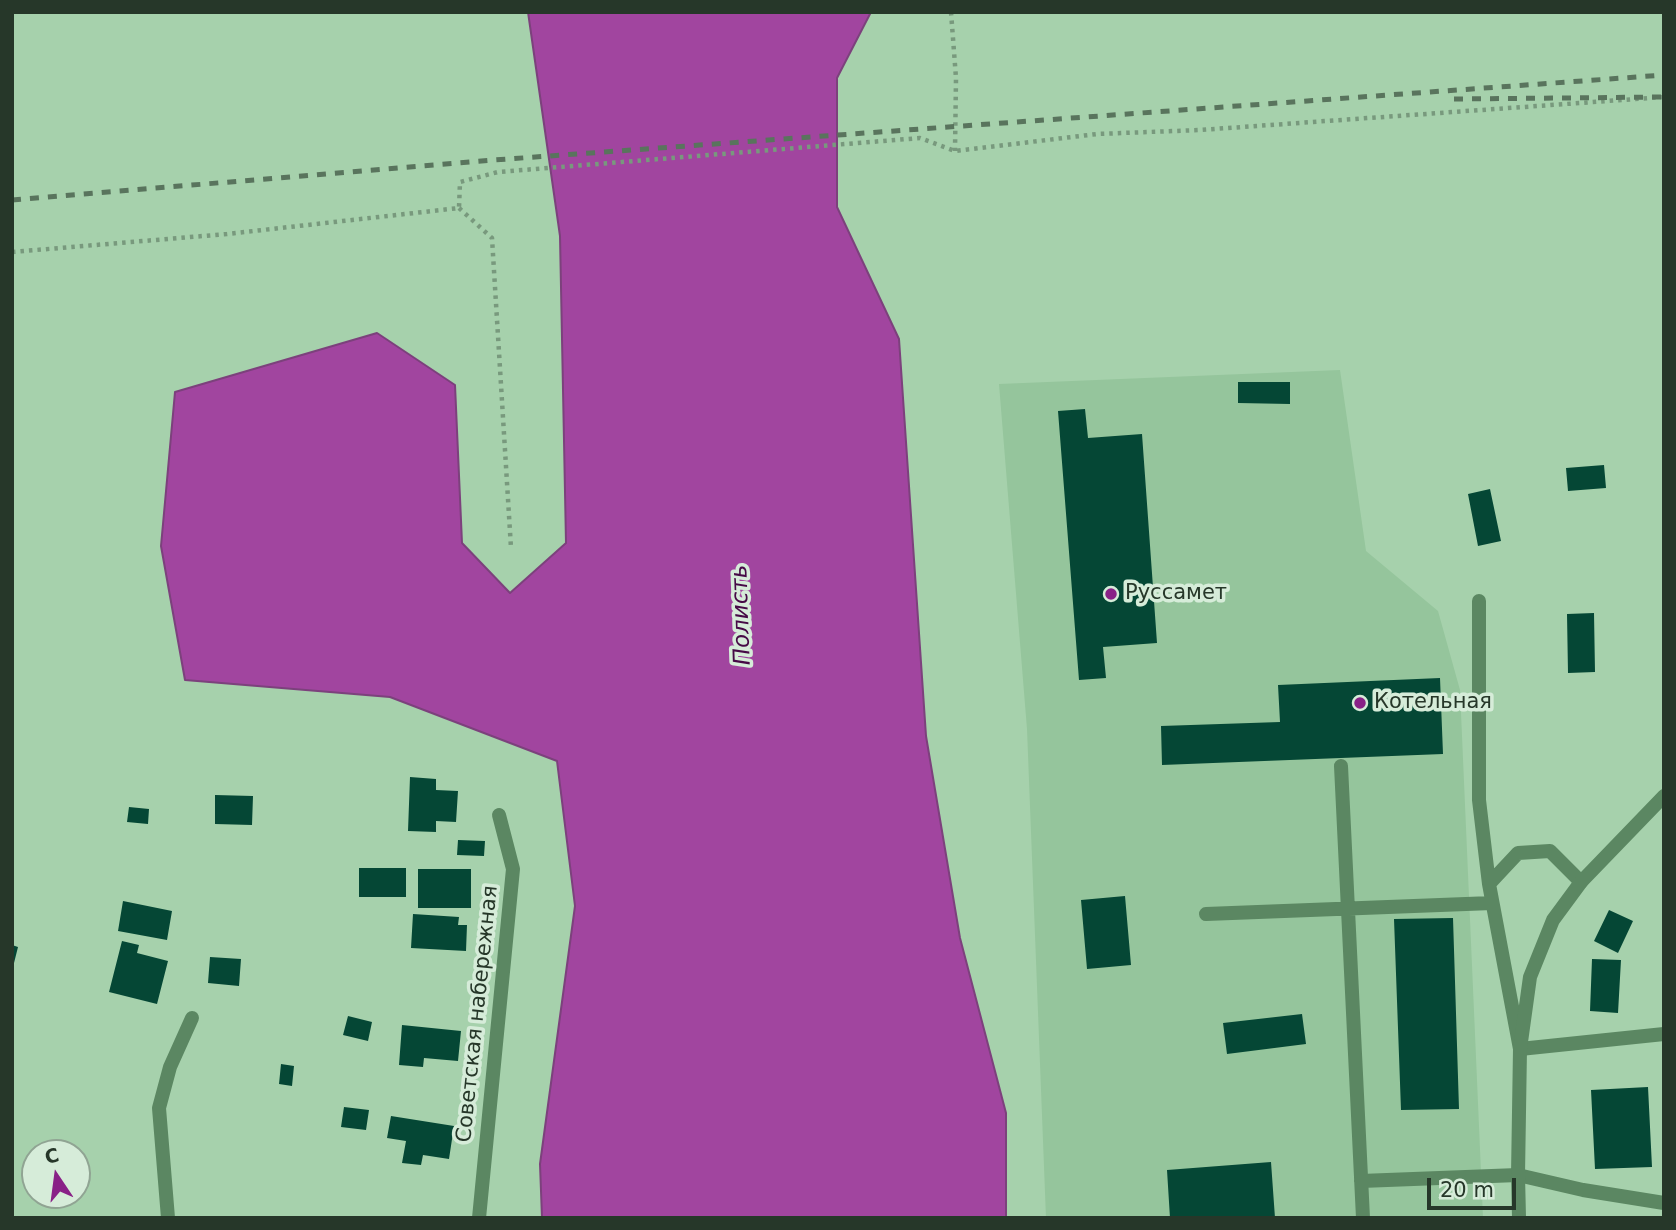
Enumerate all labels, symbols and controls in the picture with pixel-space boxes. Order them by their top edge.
water label: Полисть [726,564,758,666]
place label: Руссамет [1125,581,1227,607]
marker: Руссамет [1103,586,1119,602]
place label: Котельная [1374,690,1492,716]
marker: Котельная [1352,695,1368,711]
street label: Советская набережная [452,884,504,1144]
north arrow [21,1139,91,1209]
text: С [42,1143,61,1168]
scale bar [1431,1164,1520,1208]
text: 20 m [1440,1178,1494,1202]

